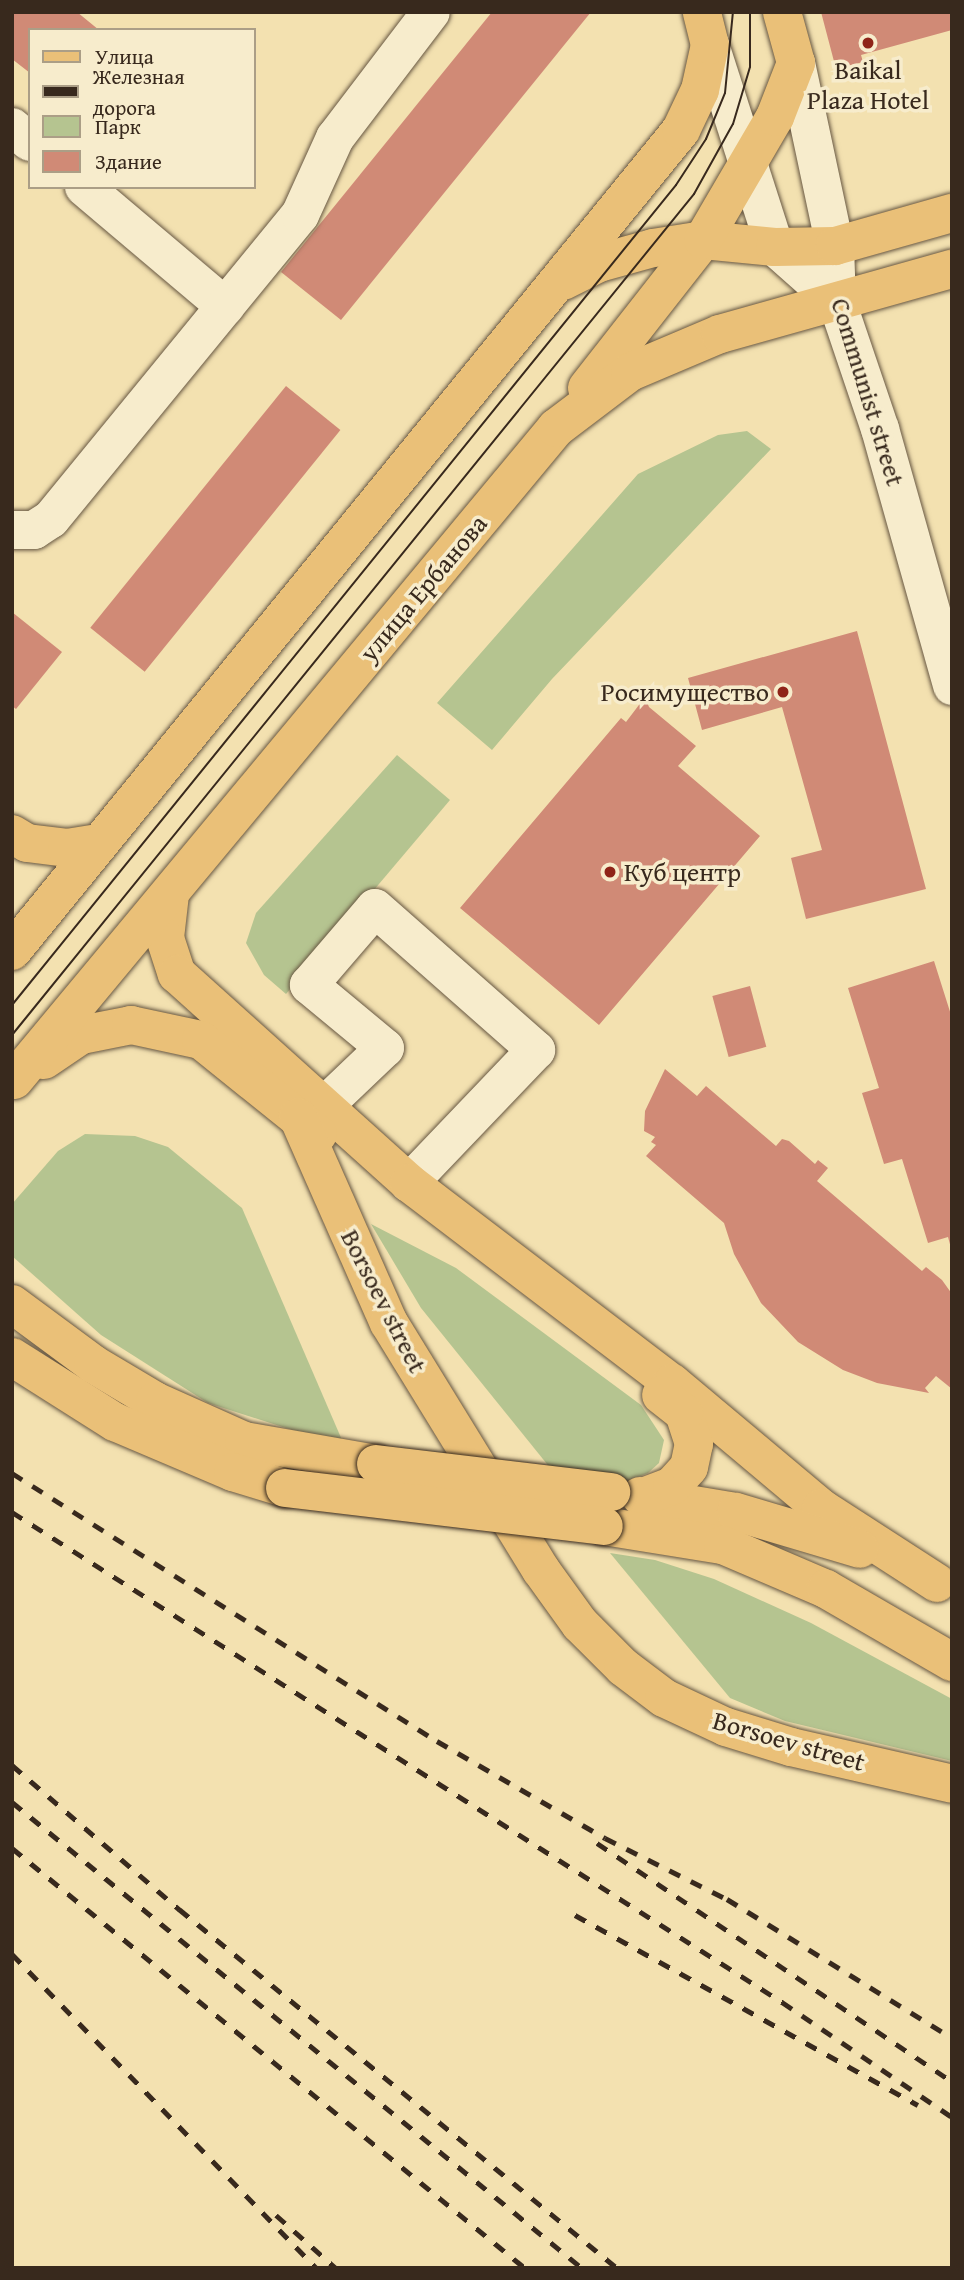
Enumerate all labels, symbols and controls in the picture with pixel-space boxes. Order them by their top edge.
legend [28,28,256,189]
marker: Baikal Plaza Hotel [860,35,876,51]
text: Улица [95,41,154,72]
place label: Baikal Plaza Hotel [807,54,929,116]
text: Железная дорога [93,61,185,123]
text: Парк [95,111,141,142]
text: Здание [95,146,162,177]
street label: Communist street [825,294,911,490]
street label: улица Ербанова [352,508,494,668]
place label: Росимущество [601,676,769,708]
marker: Росимущество [775,684,791,700]
place label: Куб центр [624,856,741,888]
marker: Куб центр [602,864,618,880]
street label: Borsoev street [335,1224,433,1378]
street label: Borsoev street [709,1704,869,1778]

